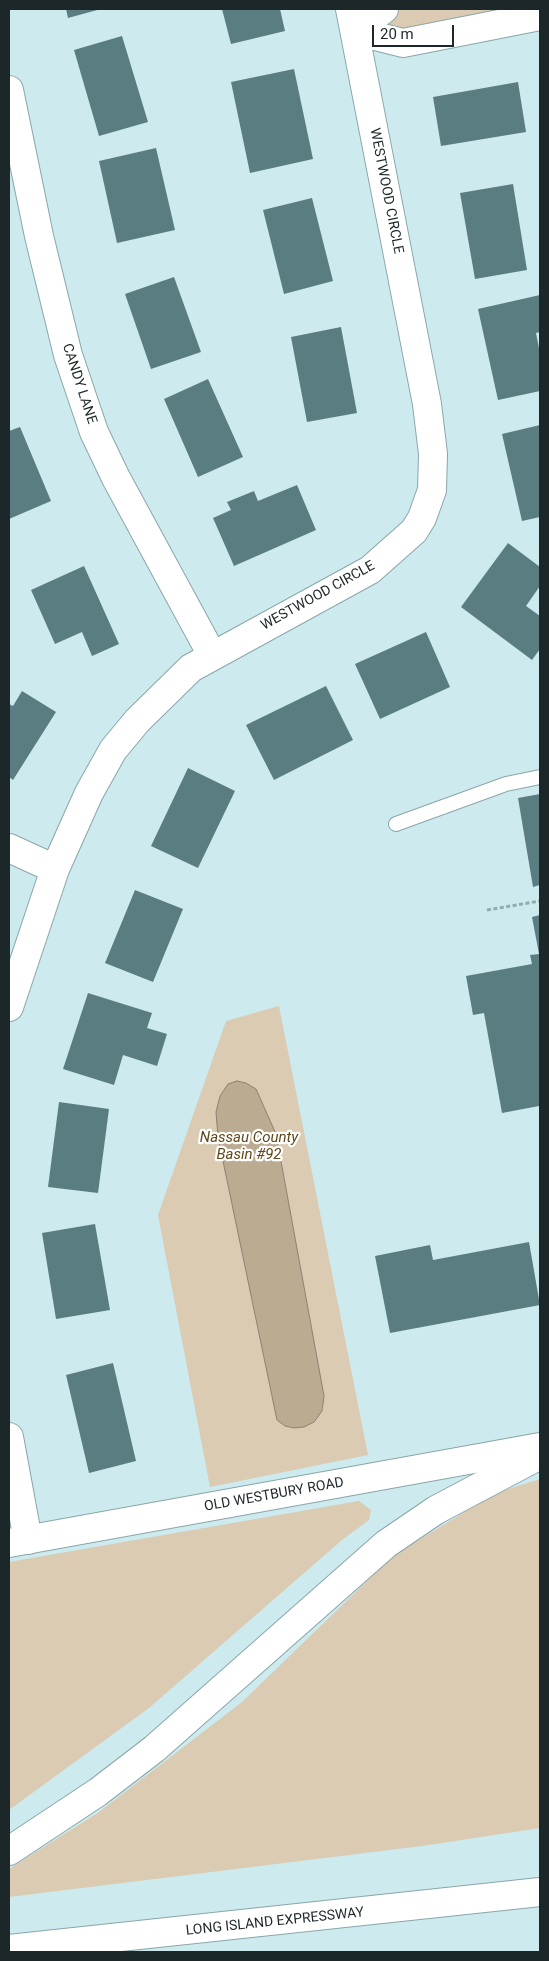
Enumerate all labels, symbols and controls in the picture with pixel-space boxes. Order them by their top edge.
scale bar [374,15,456,47]
text: 20 m [380,25,414,43]
street label: WESTWOOD CIRCLE [366,127,406,255]
street label: CANDY LANE [58,342,100,426]
street label: WESTWOOD CIRCLE [258,558,378,634]
water label: Nassau County Basin #92 [200,1129,298,1164]
street label: OLD WESTBURY ROAD [203,1474,345,1516]
street label: LONG ISLAND EXPRESSWAY [185,1904,365,1940]

